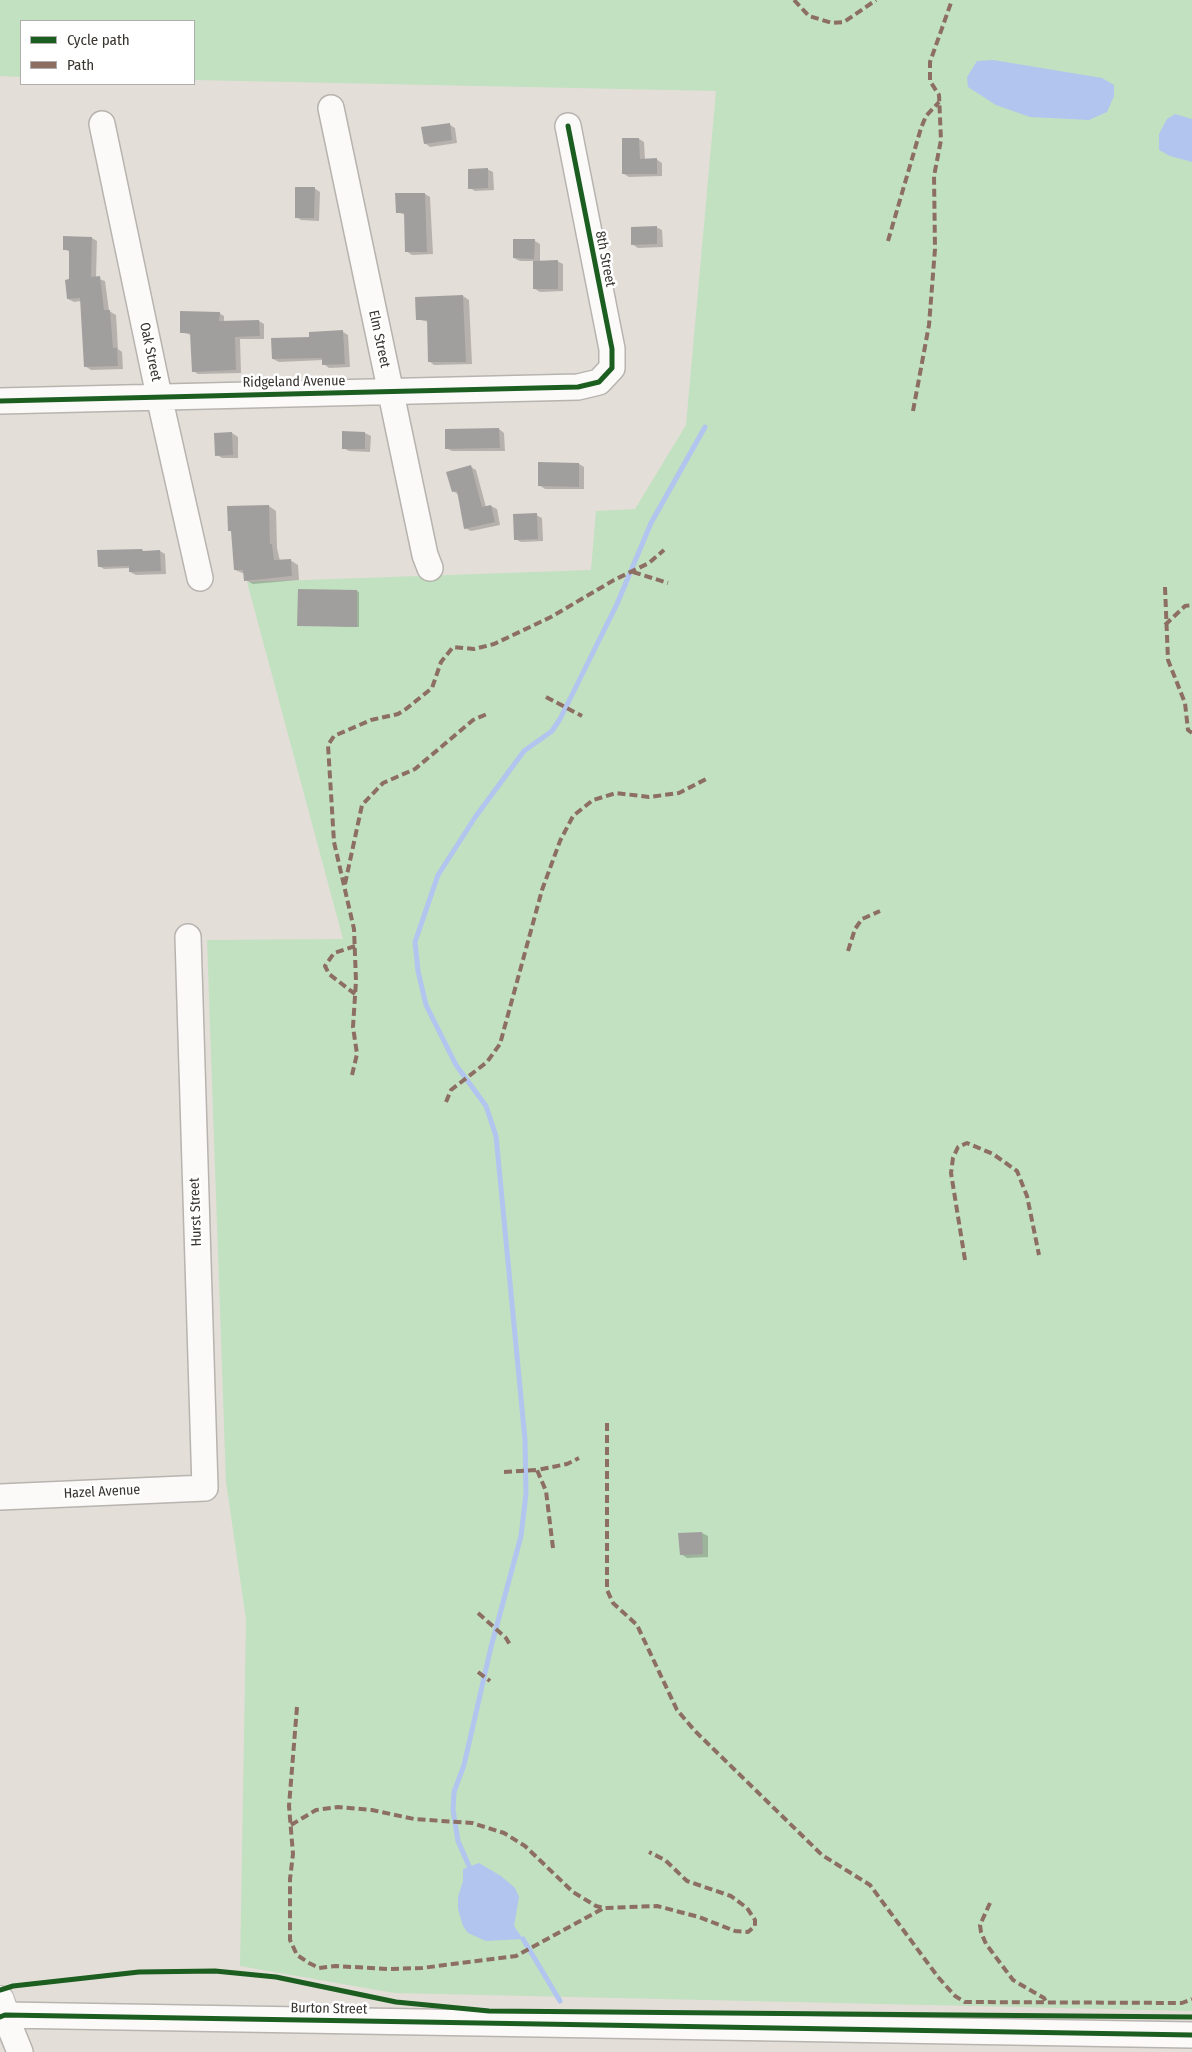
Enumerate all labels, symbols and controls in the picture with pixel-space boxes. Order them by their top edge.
legend [20,20,195,85]
text: Cycle path [67,31,130,49]
text: Path [67,56,94,74]
street label: 8th Street [591,230,619,288]
street label: Elm Street [365,309,393,369]
street label: Oak Street [136,321,164,383]
street label: Ridgeland Avenue [243,373,345,391]
street label: Hurst Street [186,1177,206,1247]
street label: Hazel Avenue [63,1482,141,1502]
street label: Burton Street [291,2000,367,2018]

